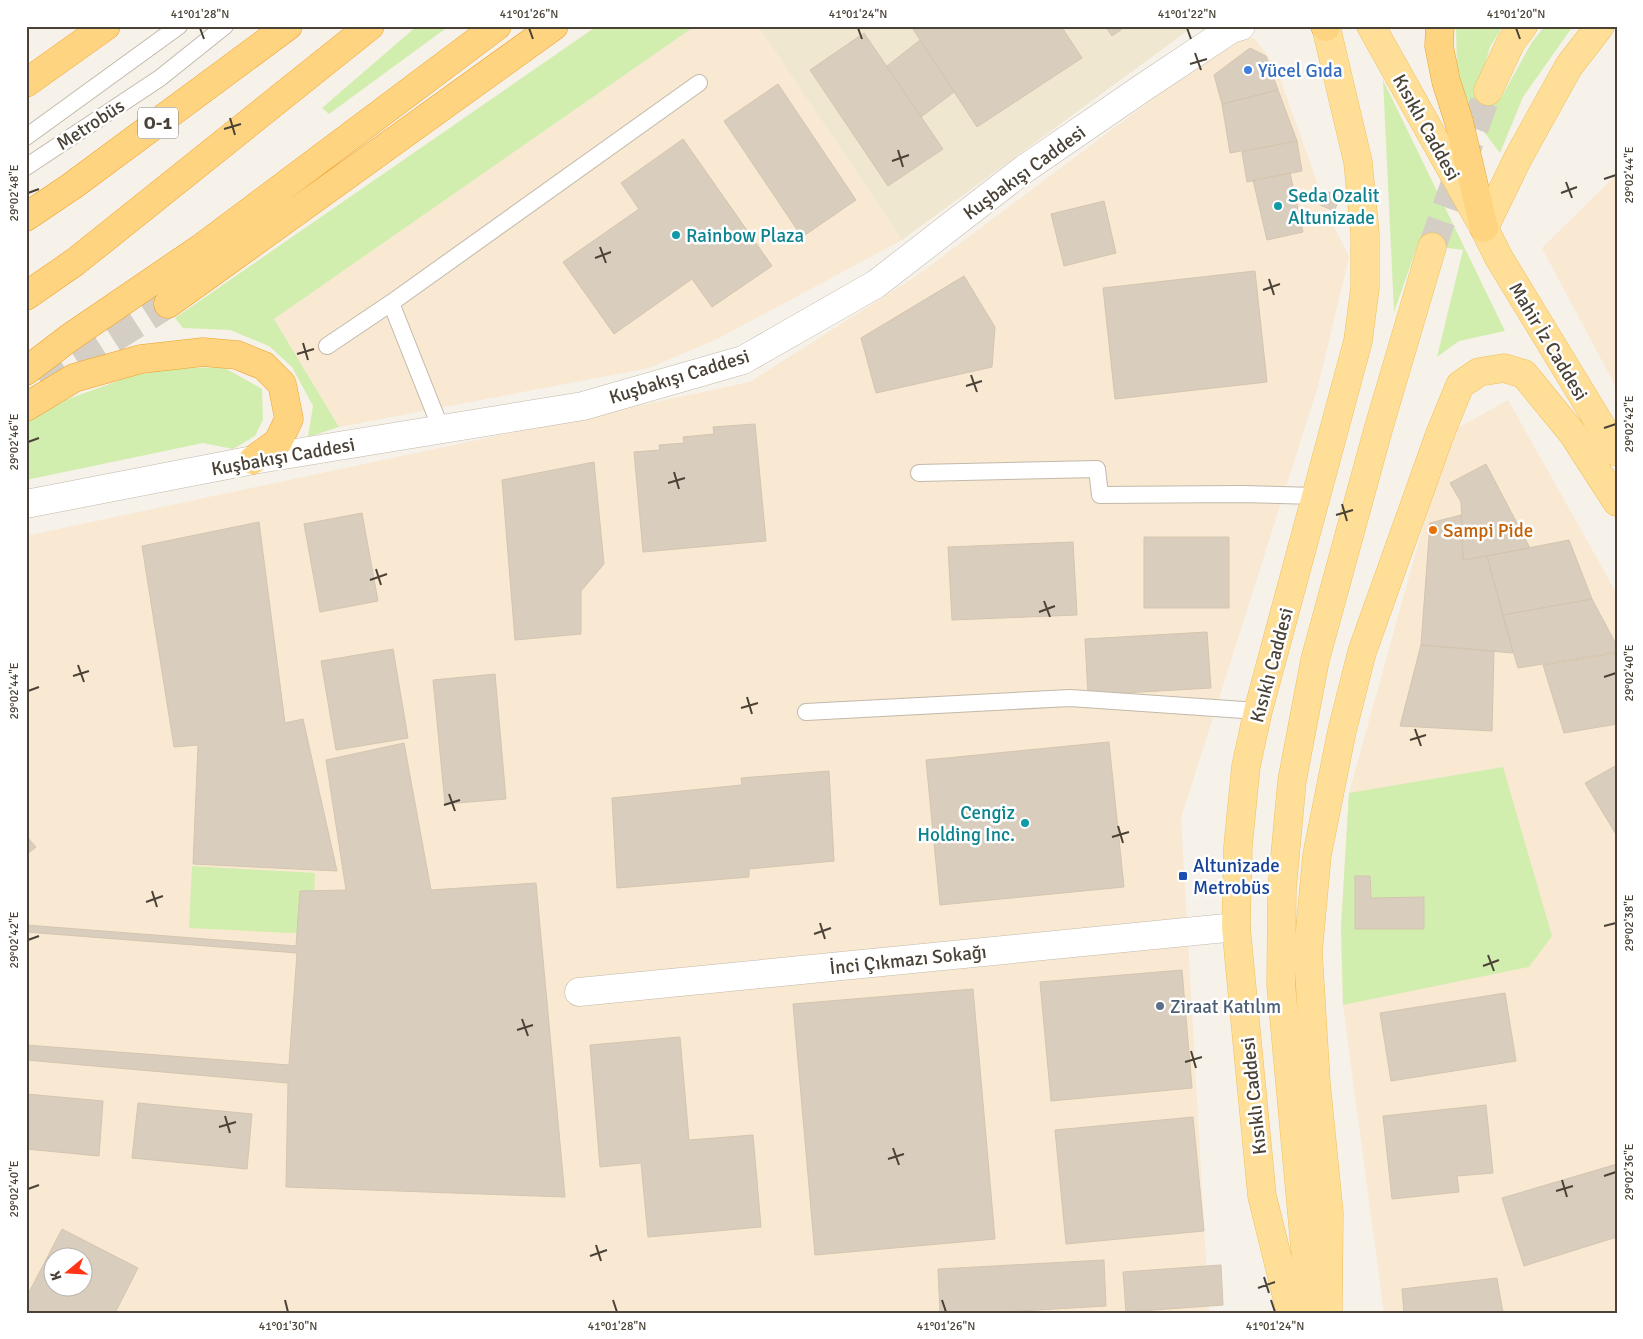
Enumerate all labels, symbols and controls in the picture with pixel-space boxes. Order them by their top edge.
text: 41°01'28"N [171,7,229,22]
text: 41°01'26"N [500,7,558,22]
text: 41°01'24"N [829,7,887,22]
text: 41°01'22"N [1158,7,1216,22]
text: 41°01'20"N [1487,7,1545,22]
place label: Yücel Gıda [1258,59,1343,83]
marker: Yücel Gıda [1242,64,1254,76]
street label: Kısıklı Caddesi [1387,70,1465,185]
street label: Metrobüs [52,94,129,156]
road number: O-1 [138,108,178,138]
street label: Kuşbakışı Caddesi [959,120,1091,225]
text: 29°02'44"E [1622,146,1637,204]
text: 29°02'48"E [7,164,22,222]
place label: Seda Ozalit Altunizade [1288,184,1380,230]
marker: Seda Ozalit Altunizade [1272,200,1284,212]
place label: Rainbow Plaza [686,224,804,248]
marker: Rainbow Plaza [670,229,682,241]
street label: Mahir İz Caddesi [1503,278,1593,405]
street label: Kuşbakışı Caddesi [606,344,752,410]
text: 29°02'42"E [1622,395,1637,453]
text: 29°02'46"E [7,413,22,471]
street label: Kuşbakışı Caddesi [209,433,357,481]
place label: Sampi Pide [1443,519,1533,543]
marker: Sampi Pide [1427,524,1439,536]
street label: Kısıklı Caddesi [1245,605,1299,725]
text: 29°02'40"E [1622,644,1637,702]
text: 29°02'44"E [7,662,22,720]
place label: Cengiz Holding Inc. [917,801,1015,847]
marker: Cengiz Holding Inc. [1019,817,1031,829]
place label: Altunizade Metrobüs [1193,854,1280,900]
marker: Altunizade Metrobüs [1177,870,1189,882]
text: 29°02'38"E [1622,894,1637,952]
text: 29°02'42"E [7,911,22,969]
street label: İnci Çıkmazı Sokağı [828,940,988,980]
place label: Ziraat Katılım [1170,995,1281,1019]
marker: Ziraat Katılım [1154,1000,1166,1012]
street label: Kısıklı Caddesi [1236,1036,1272,1156]
text: 29°02'36"E [1622,1143,1637,1201]
text: 29°02'40"E [7,1160,22,1218]
north arrow [42,1246,92,1296]
text: K [47,1269,66,1283]
text: 41°01'30"N [259,1319,317,1334]
text: 41°01'28"N [588,1319,646,1334]
text: 41°01'26"N [917,1319,975,1334]
text: 41°01'24"N [1246,1319,1304,1334]

